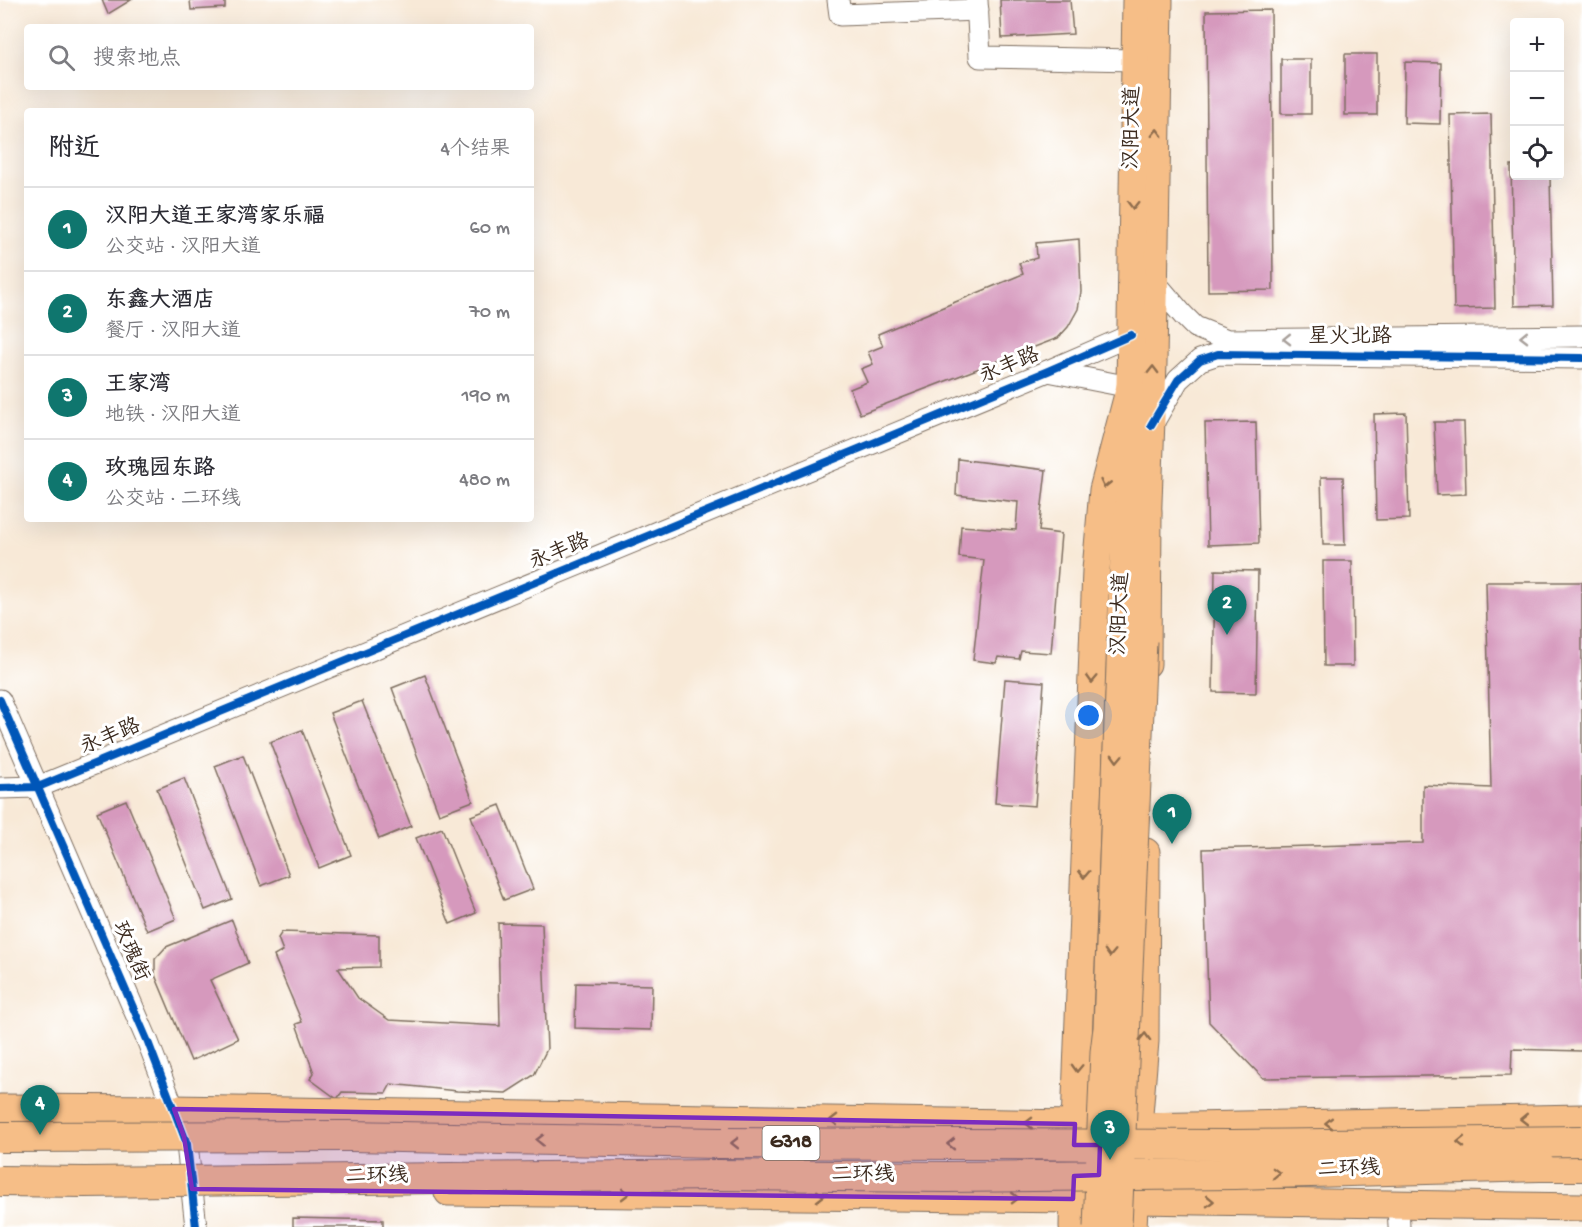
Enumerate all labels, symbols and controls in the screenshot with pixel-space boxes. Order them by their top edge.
map controls [1510,18,1564,180]
button: + [1510,18,1564,72]
search box [24,24,534,90]
icon: search [45,41,78,74]
text: 搜索地点 [93,47,181,73]
button: − [1510,72,1564,126]
street label: 汉阳大道 [1120,86,1147,170]
button: locate [1510,126,1564,180]
one-way arrow [1151,128,1163,137]
text: 附近 [48,135,100,166]
text: 4个结果 [441,139,510,162]
one-way arrow [1127,201,1139,210]
text: 汉阳大道王家湾家乐福 [105,205,325,231]
text: 1 [63,218,72,241]
text: 60 m [470,218,510,241]
text: 公交站 · 汉阳大道 [105,237,261,260]
text: 东鑫大酒店 [105,289,215,315]
text: 2 [63,302,72,325]
text: 70 m [469,302,510,325]
text: 餐厅 · 汉阳大道 [105,321,241,344]
street label: 星火北路 [1308,324,1392,351]
one-way arrow [1519,331,1528,343]
one-way arrow [1282,333,1291,345]
street label: 永丰路 [975,342,1044,390]
one-way arrow [1147,365,1159,374]
text: 王家湾 [105,373,171,399]
text: 3 [62,386,73,409]
text: 190 m [462,386,510,409]
text: 地铁 · 汉阳大道 [105,405,241,428]
text: 玫瑰园东路 [105,457,215,483]
text: 4 [63,470,72,493]
text: 480 m [459,470,510,493]
one-way arrow [1099,479,1112,489]
text: 公交站 · 二环线 [105,489,241,512]
street label: 永丰路 [525,528,594,576]
street label: 汉阳大道 [1107,572,1136,656]
pin: 2 [1208,586,1246,635]
one-way arrow [1085,674,1098,683]
your location [1074,701,1103,730]
street label: 永丰路 [76,713,145,761]
one-way arrow [1110,754,1123,763]
pin: 1 [1152,794,1192,844]
one-way arrow [1078,869,1091,878]
street label: 玫瑰街 [105,917,155,986]
one-way arrow [1103,949,1116,958]
one-way arrow [1139,1032,1151,1041]
one-way arrow [1070,1064,1083,1073]
pin: 4 [20,1086,60,1135]
pin: 3 [1090,1110,1130,1160]
one-way arrow [1519,1113,1528,1125]
one-way arrow [829,1114,838,1126]
one-way arrow [1024,1117,1033,1129]
one-way arrow [1324,1117,1333,1129]
road number: G318 [762,1126,820,1160]
one-way arrow [535,1134,544,1146]
one-way arrow [1456,1136,1465,1148]
one-way arrow [730,1137,739,1149]
one-way arrow [946,1138,955,1150]
street label: 二环线 [1317,1156,1381,1185]
street label: 二环线 [832,1163,895,1189]
street label: 二环线 [345,1164,409,1191]
one-way arrow [1272,1167,1281,1179]
one-way arrow [621,1188,630,1200]
one-way arrow [816,1190,825,1202]
one-way arrow [1011,1192,1020,1204]
one-way arrow [1206,1195,1215,1207]

